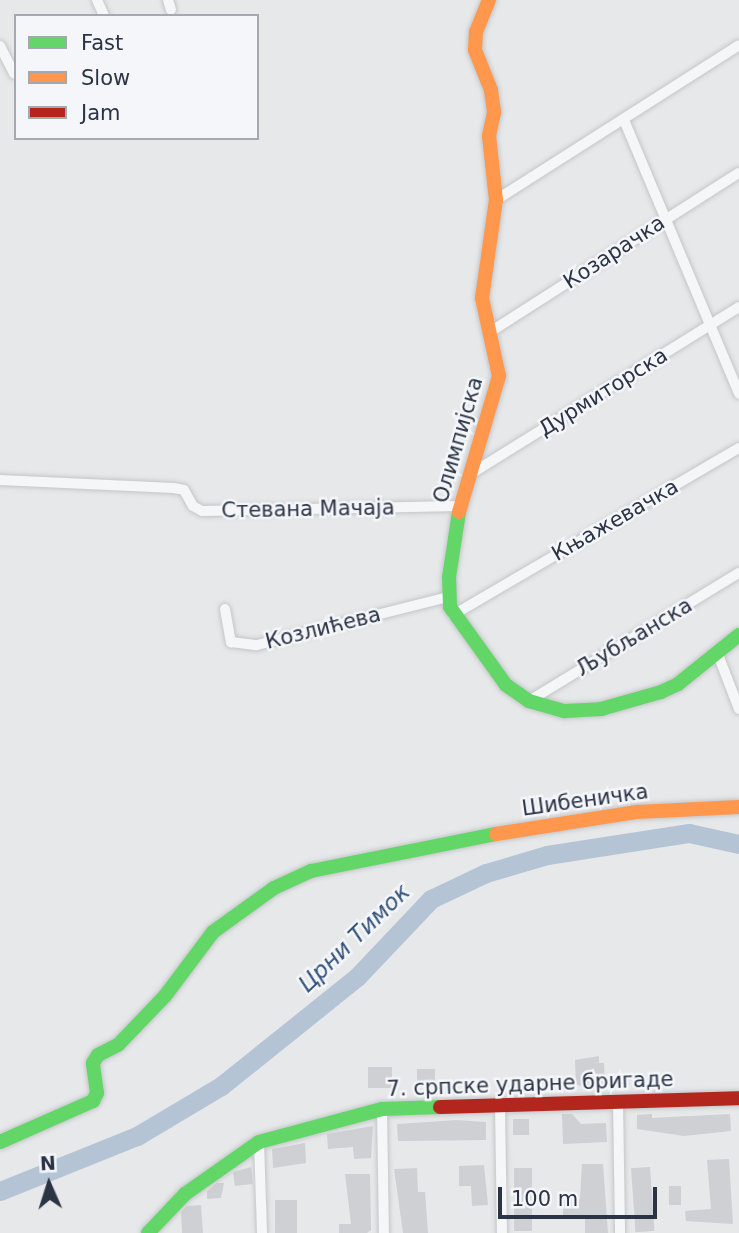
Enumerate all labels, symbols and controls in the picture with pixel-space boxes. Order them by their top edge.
legend [14,14,259,140]
text: Fast [81,31,123,55]
text: Slow [81,66,130,90]
text: Jam [81,101,121,125]
street label: Козарачка [559,210,669,294]
street label: Дурмиторска [534,342,672,442]
street label: Олимпијска [428,374,488,506]
street label: Књажевачка [547,474,683,566]
street label: Стевана Мачаја [221,495,395,523]
street label: Љубљанска [571,592,697,682]
street label: Козлићева [263,602,383,654]
street label: Шибеничка [520,779,650,821]
water label: Црни Тимок [293,878,415,998]
street label: 7. српске ударне бригаде [386,1066,674,1102]
north arrow [14,1149,84,1219]
text: N [39,1152,56,1174]
scale bar [501,1174,660,1218]
text: 100 m [511,1187,578,1211]

